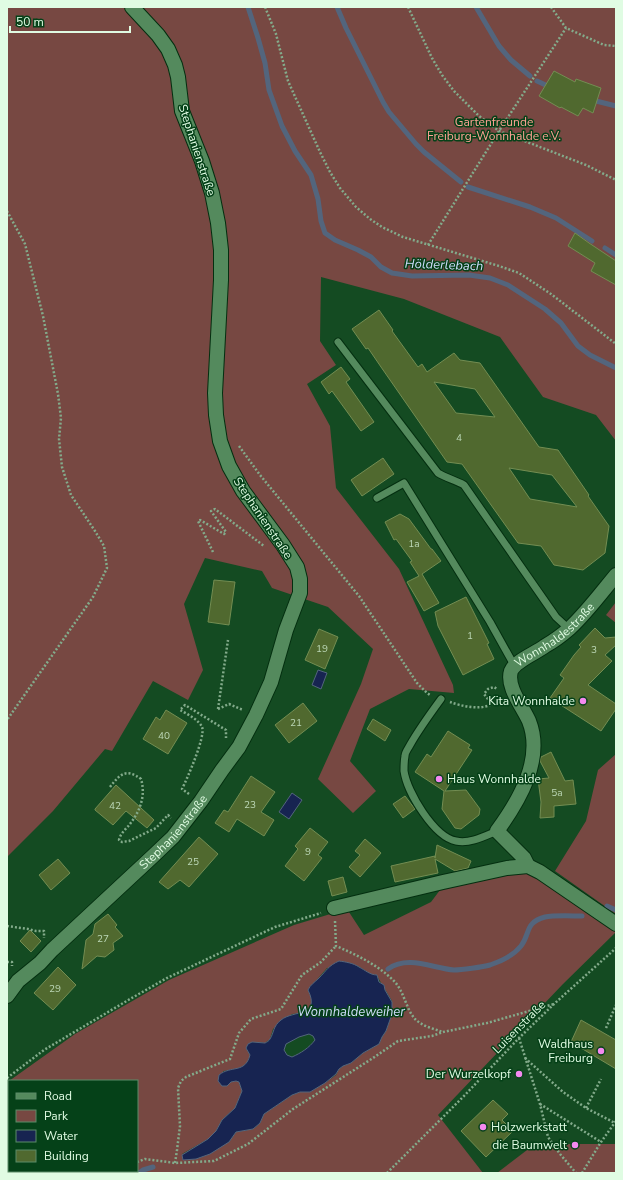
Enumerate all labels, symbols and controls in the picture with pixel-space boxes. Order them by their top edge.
scale bar [10,8,130,34]
text: 50 m [16,14,44,30]
street label: Stephanienstraße [175,102,219,198]
park label: Gartenfreunde Freiburg-Wonnhalde e.V. [427,114,561,144]
water label: Hölderlebach [404,255,484,275]
house number: 4 [456,431,462,445]
street label: Stephanienstraße [230,474,296,562]
house number: 1a [408,537,420,551]
street label: Wonnhaldestraße [511,599,598,671]
house number: 1 [467,629,473,643]
house number: 19 [316,642,328,656]
house number: 3 [591,643,597,657]
place label: Kita Wonnhalde [488,693,575,709]
marker: Kita Wonnhalde [578,696,588,706]
house number: 21 [290,716,302,730]
house number: 40 [158,729,170,743]
place label: Haus Wonnhalde [447,771,541,787]
marker: Haus Wonnhalde [434,774,444,784]
house number: 5a [551,786,563,800]
street label: Stephanienstraße [136,792,211,873]
house number: 23 [244,798,256,812]
house number: 42 [109,799,121,813]
house number: 9 [305,845,311,859]
house number: 25 [187,855,199,869]
house number: 27 [97,932,109,946]
house number: 29 [49,982,61,996]
street label: Luisenstraße [489,997,549,1057]
water label: Wonnhaldeweiher [297,1003,405,1021]
place label: Waldhaus Freiburg [538,1036,593,1066]
marker: Waldhaus Freiburg [596,1046,606,1056]
place label: Der Wurzelkopf [426,1066,512,1082]
marker: Der Wurzelkopf [514,1069,524,1079]
legend [8,1080,138,1172]
text: Road [44,1088,72,1104]
text: Park [44,1108,69,1124]
place label: Holzwerkstatt [491,1119,568,1135]
marker: Holzwerkstatt [478,1122,488,1132]
text: Water [44,1128,78,1144]
place label: die Baumwelt [492,1137,568,1153]
marker: die Baumwelt [570,1140,580,1150]
text: Building [44,1148,89,1164]

